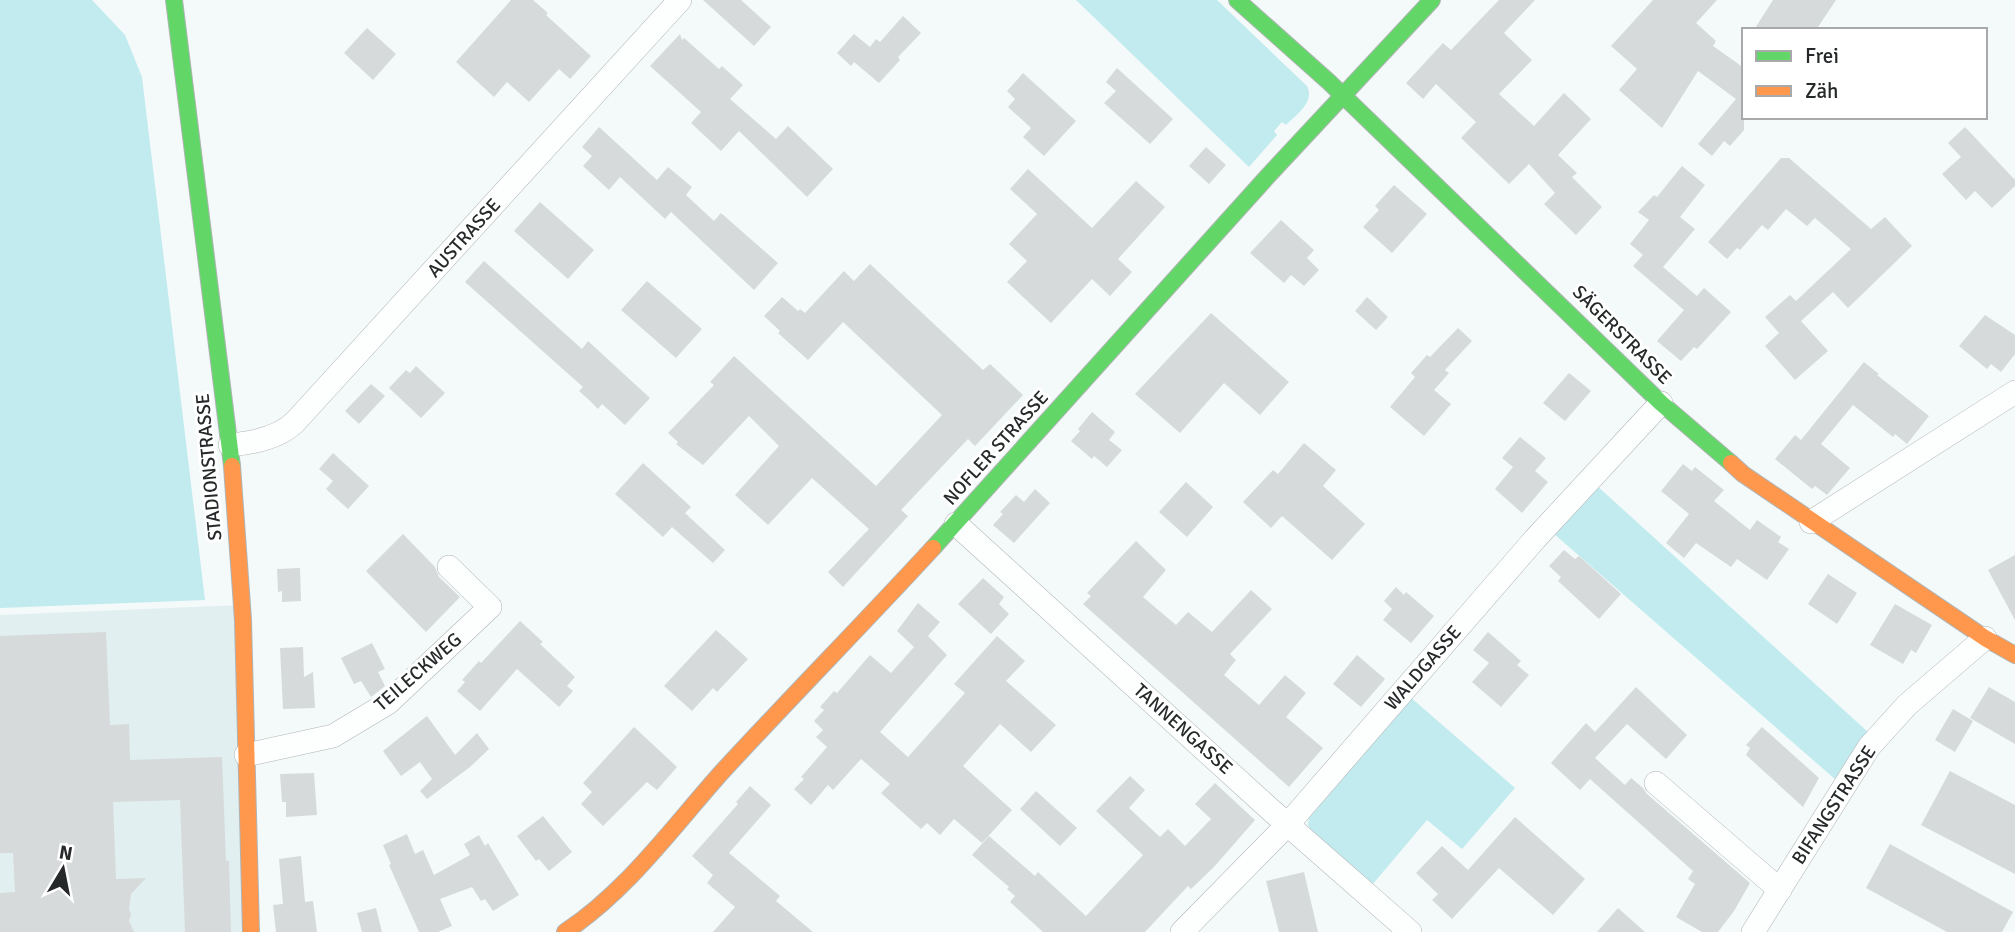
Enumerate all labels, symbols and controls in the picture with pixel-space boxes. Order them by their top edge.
legend [1742,28,1987,119]
text: Frei [1805,43,1839,69]
text: Zäh [1805,78,1839,104]
street label: AUSTRASSE [422,193,506,283]
street label: SÄGERSTRASSE [1567,280,1677,390]
street label: NOFLER STRASSE [938,386,1054,510]
street label: STADIONSTRASSE [191,393,227,541]
street label: WALDGASSE [1380,621,1466,715]
street label: TEILECKWEG [369,628,467,716]
street label: TANNENGASSE [1129,678,1237,780]
street label: BIFANGSTRASSE [1787,741,1881,869]
north arrow [28,834,98,904]
text: N [57,840,74,866]

